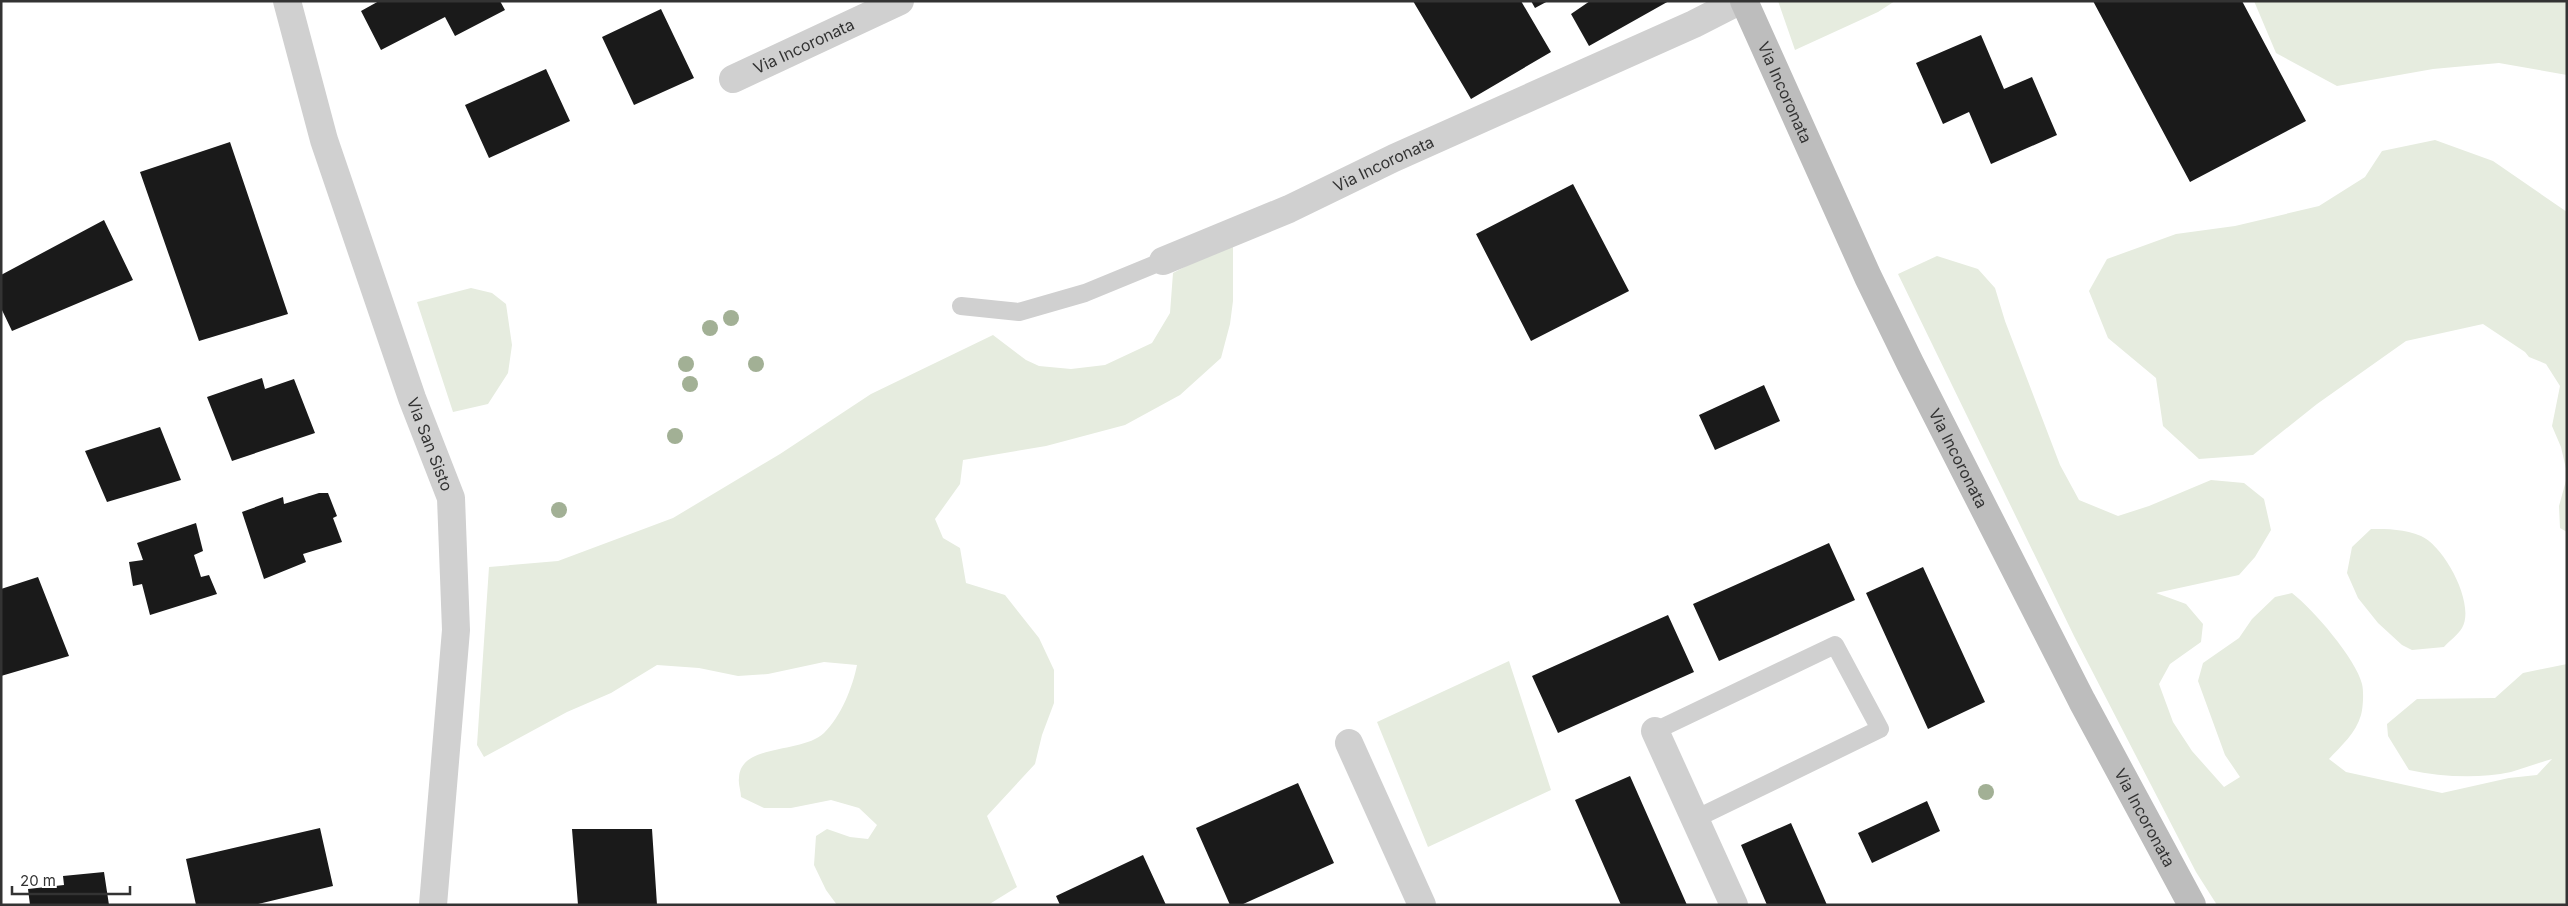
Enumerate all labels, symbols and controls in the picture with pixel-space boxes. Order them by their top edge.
street label: Via Incoronata [750,14,857,78]
street label: Via Incoronata [1754,38,1816,146]
street label: Via Incoronata [1330,132,1437,196]
street label: Via San Sisto [403,394,457,494]
street label: Via Incoronata [1925,405,1992,511]
street label: Via Incoronata [2110,765,2180,870]
scale bar [12,864,130,896]
text: 20 m [20,871,56,890]

